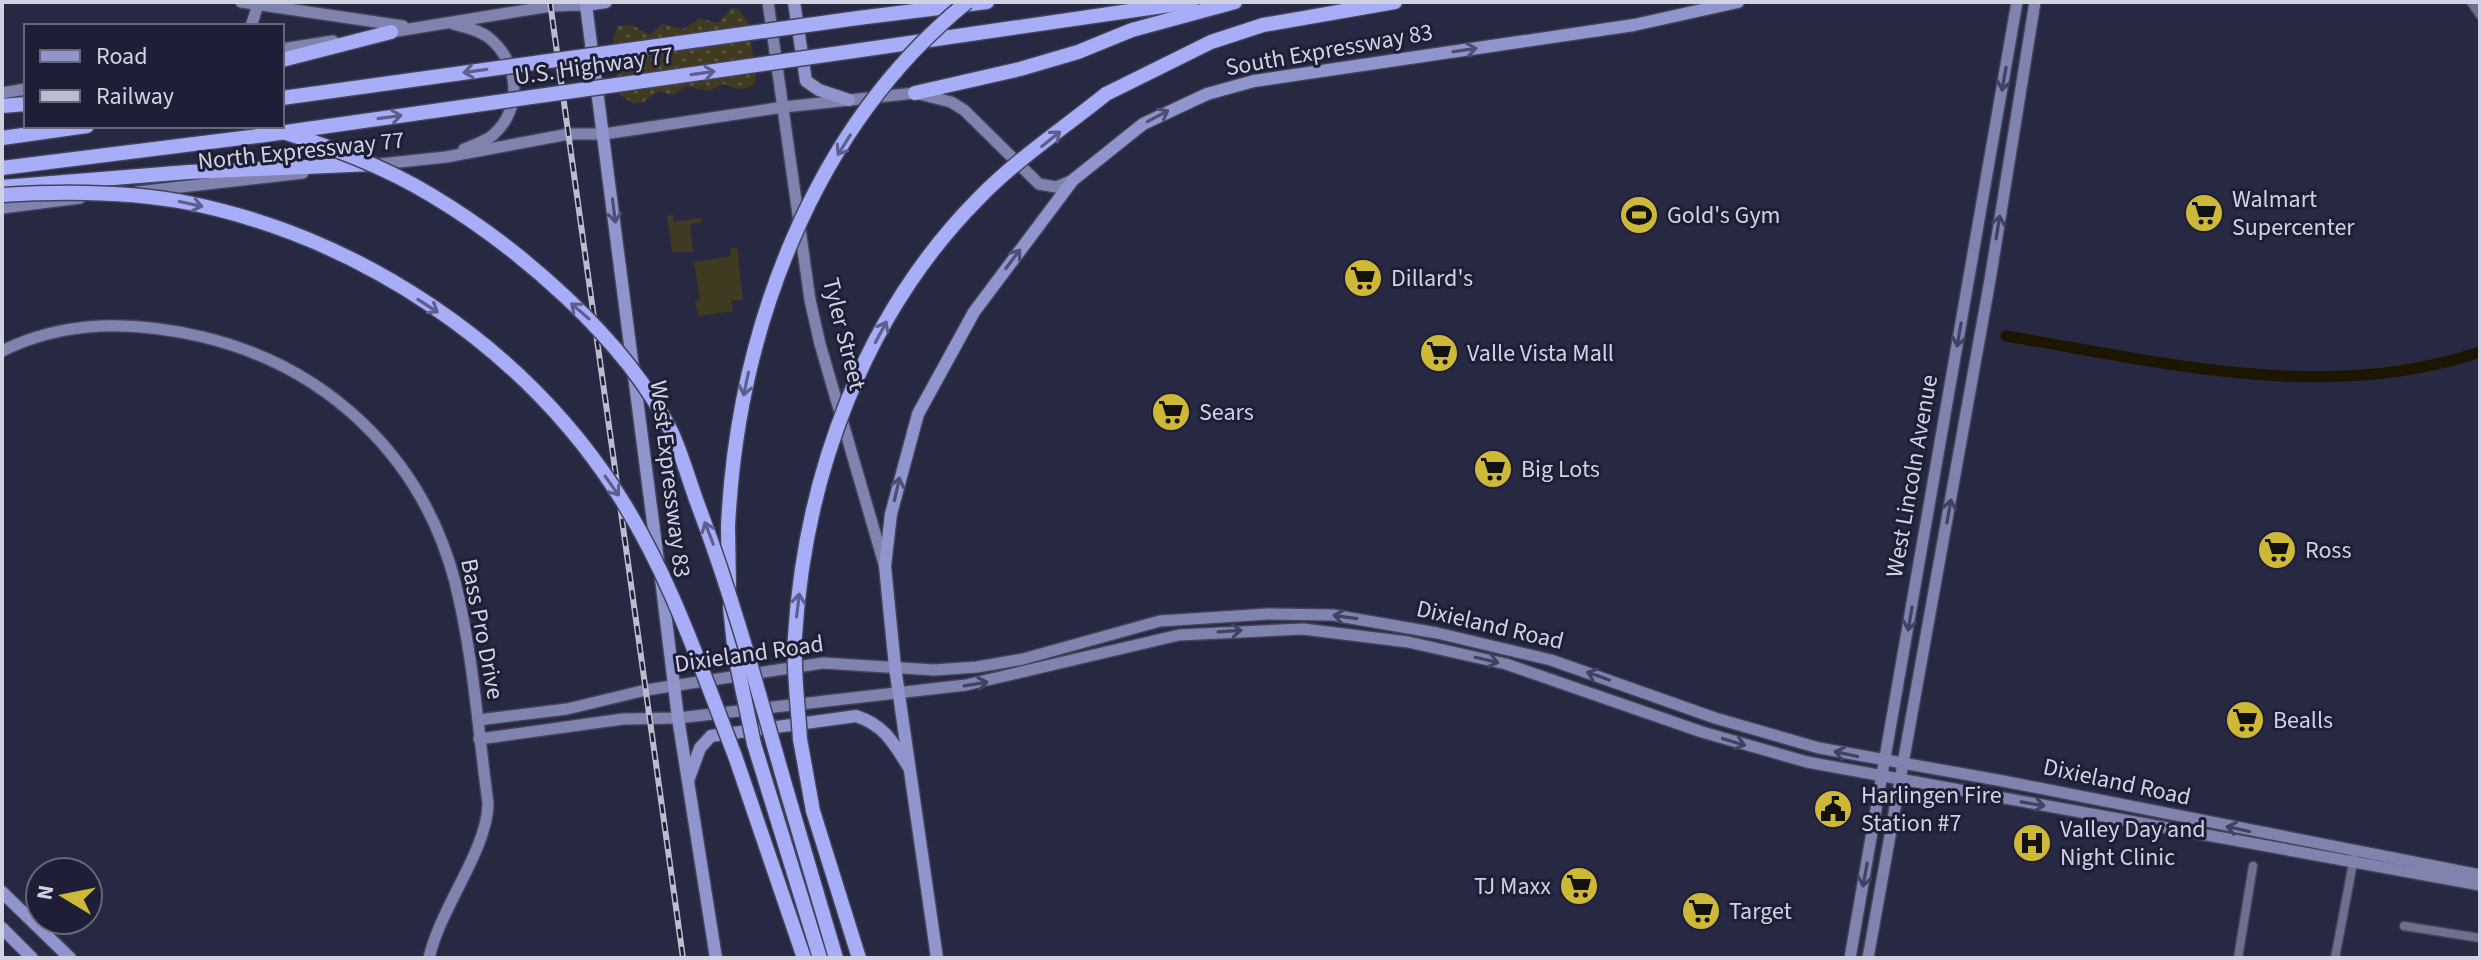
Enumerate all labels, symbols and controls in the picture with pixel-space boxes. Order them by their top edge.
street label: South Expressway 83 [1223,15,1435,85]
legend [24,24,284,128]
street label: U.S. Highway 77 [512,38,676,94]
text: Road [96,39,148,74]
one-way arrow [1452,42,1477,57]
one-way arrow [463,64,489,79]
one-way arrow [690,65,715,80]
one-way arrow [1995,66,2010,91]
text: Railway [96,79,174,114]
one-way arrow [1145,108,1169,124]
one-way arrow [377,109,402,124]
street label: North Expressway 77 [196,123,406,179]
one-way arrow [1040,130,1061,147]
one-way arrow [835,133,851,156]
place label: Walmart Supercenter [2232,182,2355,245]
supermarket icon: Walmart Supercenter [2183,192,2225,234]
sports icon: Gold's Gym [1618,194,1660,236]
one-way arrow [178,198,203,213]
one-way arrow [607,198,622,224]
place label: Gold's Gym [1667,198,1781,233]
one-way arrow [1991,215,2006,241]
one-way arrow [1004,249,1021,270]
supermarket icon: Dillard's [1342,257,1384,299]
place label: Dillard's [1391,261,1473,296]
street label: Tyler Street [813,274,875,394]
one-way arrow [416,298,439,314]
one-way arrow [570,303,590,321]
one-way arrow [873,320,889,344]
one-way arrow [1951,322,1966,347]
supermarket icon: Valle Vista Mall [1418,332,1460,374]
place label: Valle Vista Mall [1467,336,1614,371]
one-way arrow [738,371,753,397]
street label: West Lincoln Avenue [1877,372,1947,580]
street label: West Expressway 83 [641,378,699,580]
supermarket icon: Sears [1150,391,1192,433]
place label: Sears [1199,395,1254,430]
supermarket icon: Big Lots [1472,448,1514,490]
place label: Big Lots [1521,452,1600,487]
one-way arrow [604,475,620,497]
one-way arrow [890,477,905,502]
one-way arrow [1942,499,1957,524]
one-way arrow [701,521,715,546]
supermarket icon: Ross [2256,529,2298,571]
place label: Ross [2305,533,2351,568]
street label: Bass Pro Drive [451,556,513,702]
street label: Dixieland Road [1413,591,1567,659]
one-way arrow [791,592,806,619]
one-way arrow [1901,606,1916,631]
one-way arrow [1333,609,1358,624]
one-way arrow [1216,623,1243,638]
street label: Dixieland Road [672,626,826,682]
one-way arrow [1474,653,1500,668]
one-way arrow [1586,668,1611,682]
one-way arrow [963,675,989,690]
supermarket icon: Bealls [2224,699,2266,741]
place label: Bealls [2273,703,2333,738]
one-way arrow [1721,736,1746,750]
one-way arrow [1833,745,1859,760]
street label: Dixieland Road [2040,749,2194,815]
place label: Harlingen Fire Station #7 [1861,778,2002,841]
public building icon: Harlingen Fire Station #7 [1812,788,1854,830]
one-way arrow [2020,797,2045,812]
place label: Valley Day and Night Clinic [2060,812,2206,875]
one-way arrow [2226,821,2252,836]
hospital icon: Valley Day and Night Clinic [2011,822,2053,864]
north arrow [24,856,104,936]
one-way arrow [1856,862,1871,887]
supermarket icon: TJ Maxx [1558,865,1600,907]
place label: TJ Maxx [1474,869,1551,904]
text: N [28,883,62,903]
supermarket icon: Target [1680,890,1722,932]
place label: Target [1729,894,1792,929]

